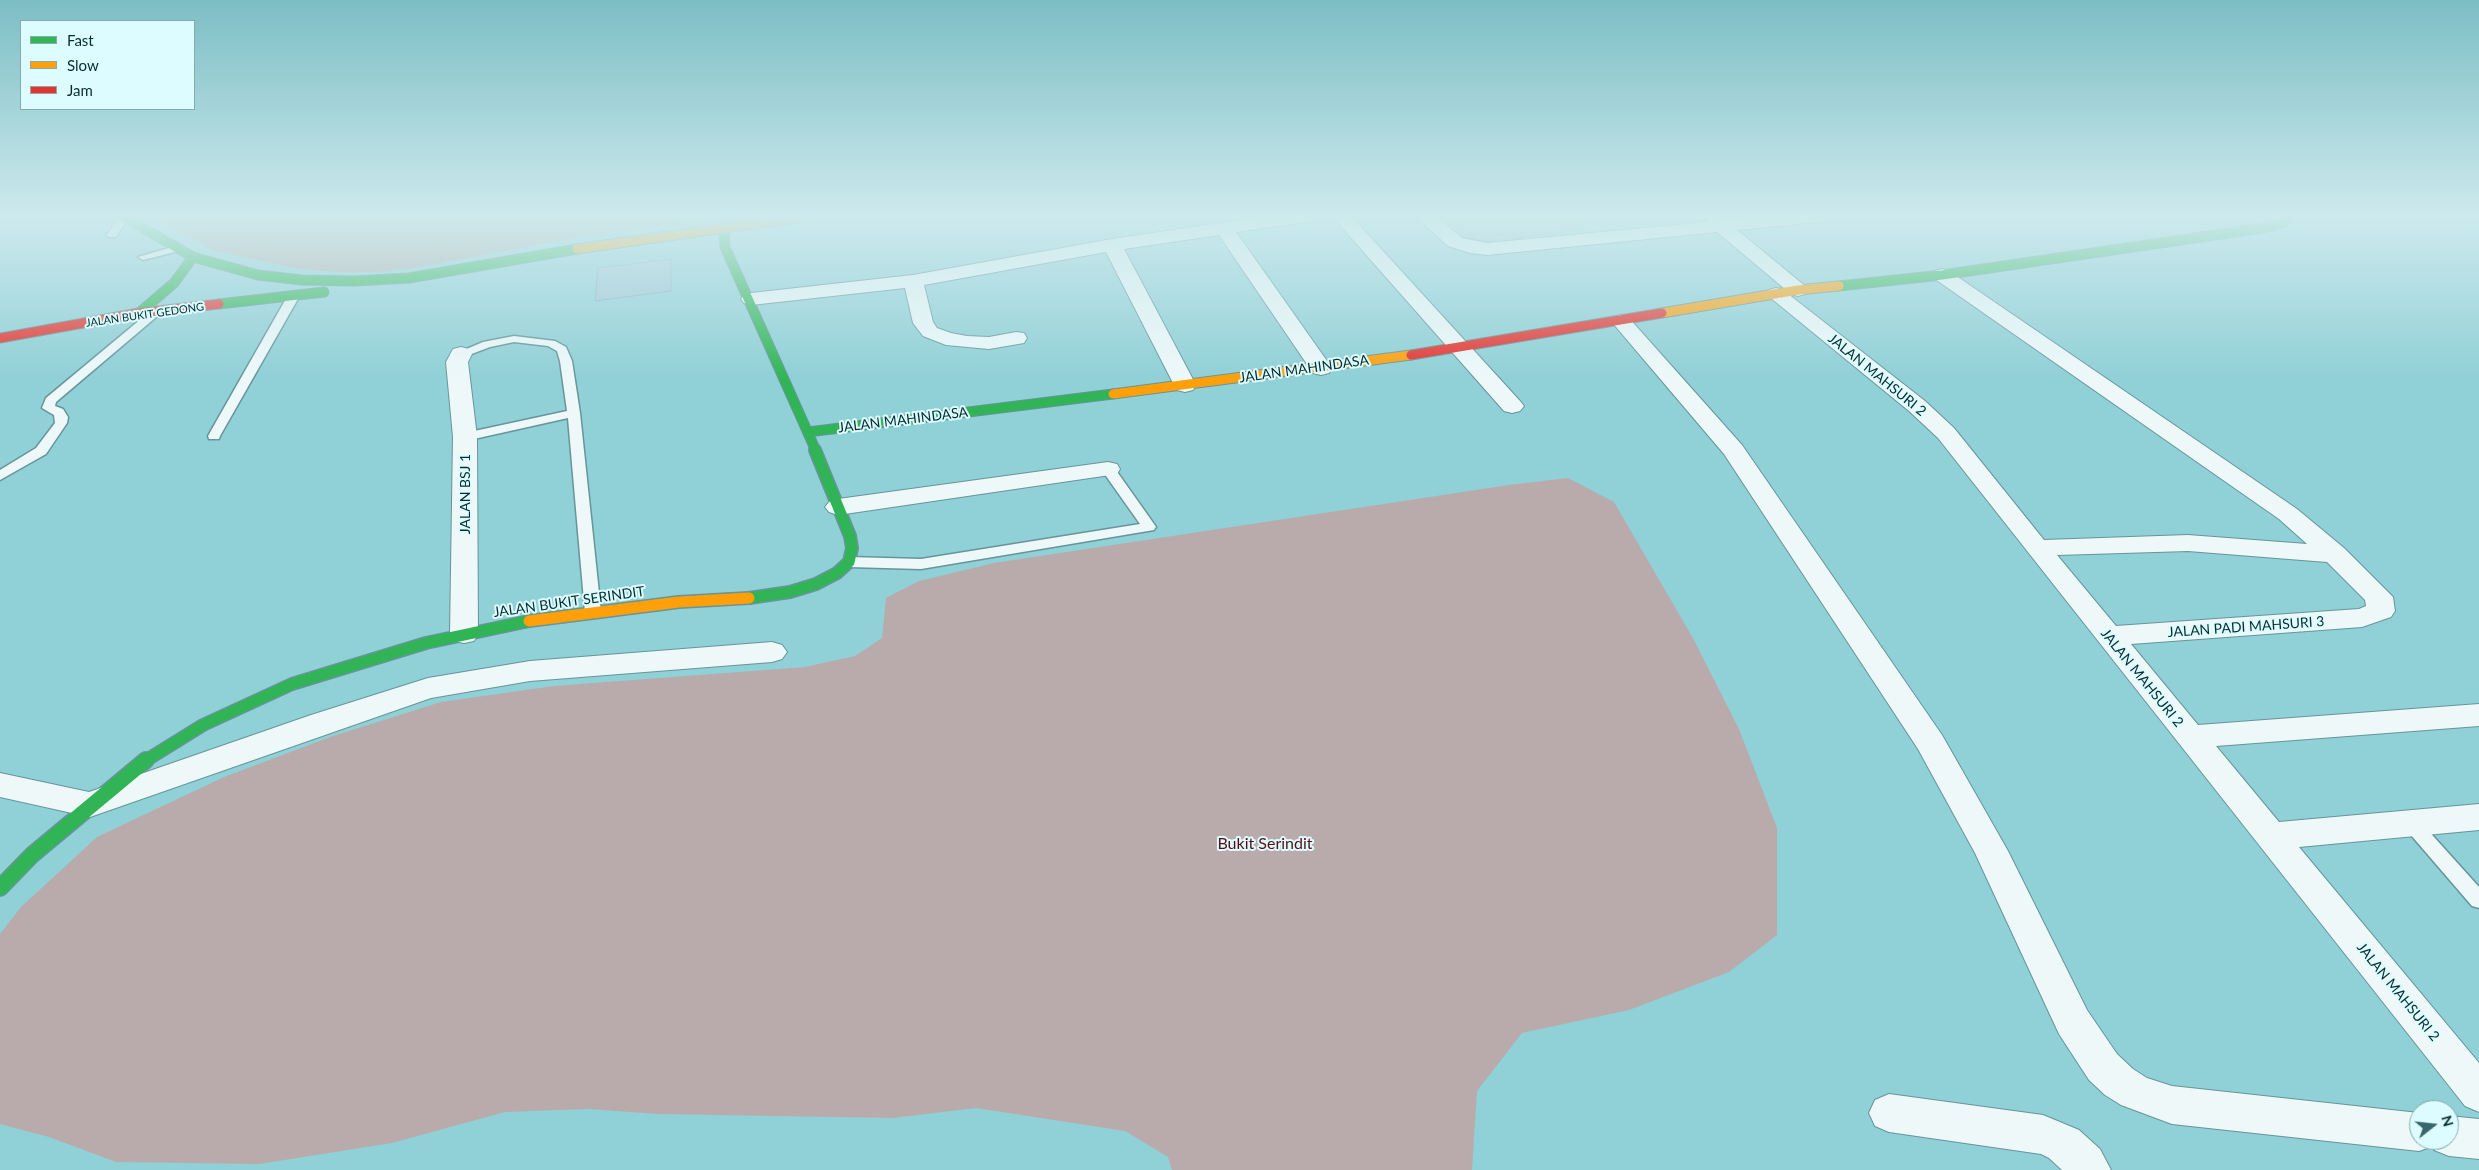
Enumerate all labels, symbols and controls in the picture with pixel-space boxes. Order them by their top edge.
legend [20,20,195,110]
text: Fast [67,31,94,49]
text: Slow [67,56,99,74]
text: Jam [67,81,93,99]
street label: JALAN BUKIT GEDONG [85,300,205,330]
street label: JALAN MAHSURI 2 [1824,330,1930,420]
street label: JALAN MAHINDASA [1238,352,1370,386]
street label: JALAN MAHINDASA [837,404,969,436]
street label: JALAN BSJ 1 [457,454,473,534]
street label: JALAN BUKIT SERINDIT [492,583,646,621]
street label: JALAN PADI MAHSURI 3 [2167,613,2325,641]
street label: JALAN MAHSURI 2 [2097,625,2187,731]
park label: Bukit Serindit [1217,834,1313,854]
street label: JALAN MAHSURI 2 [2353,939,2443,1045]
north arrow [2409,1100,2459,1150]
text: N [2438,1113,2458,1129]

